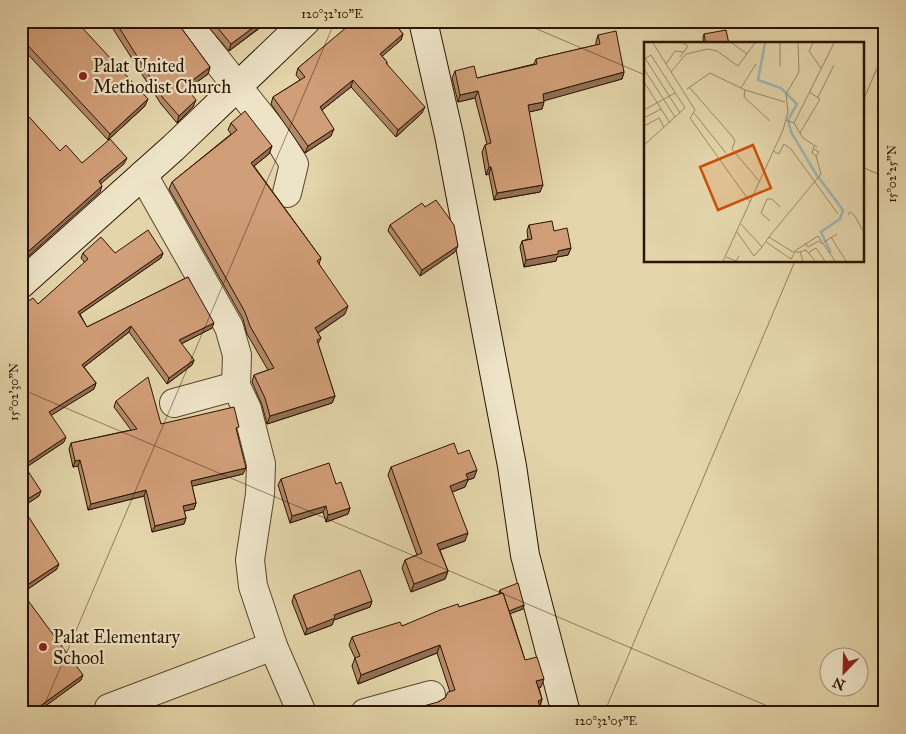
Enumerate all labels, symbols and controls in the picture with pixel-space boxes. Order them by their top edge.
text: 120°32'10"E [301,7,363,21]
inset map [644,42,864,262]
place label: Palat United Methodist Church [93,55,231,98]
marker: Palat United Methodist Church [77,70,89,82]
text: 15°02'25"N [885,145,899,203]
text: 15°02'30"N [7,363,21,421]
place label: Palat Elementary School [53,626,180,669]
marker: Palat Elementary School [37,641,49,653]
north arrow [818,646,868,696]
text: N [830,673,848,694]
text: 120°32'05"E [575,714,638,728]

